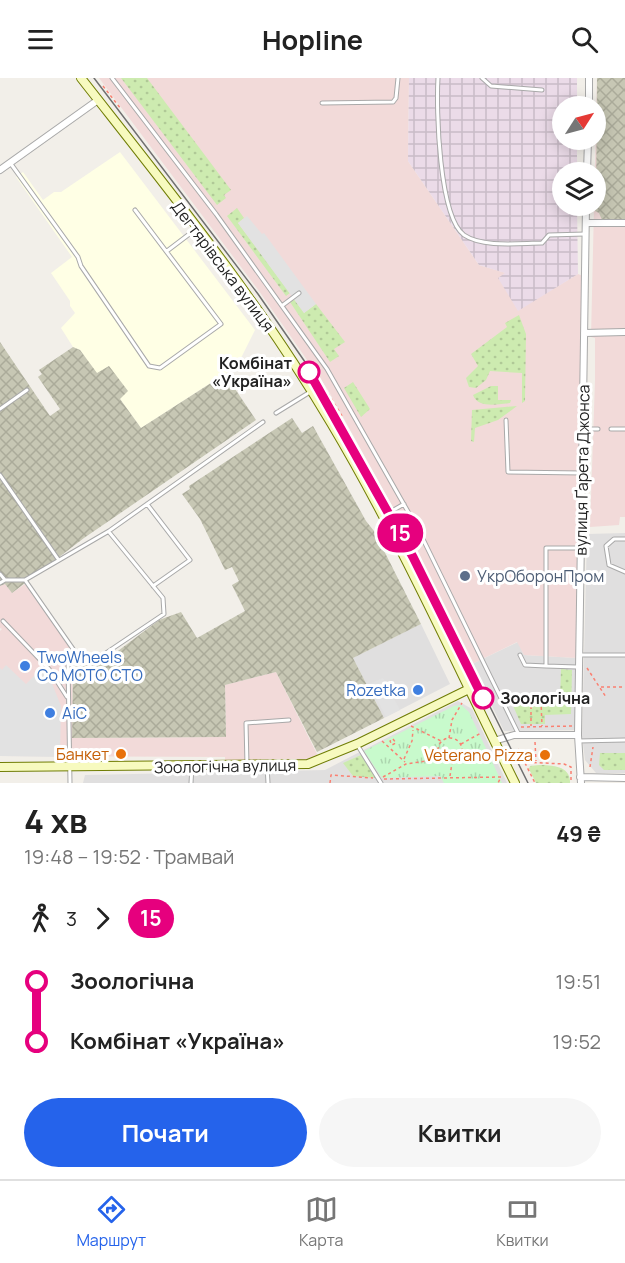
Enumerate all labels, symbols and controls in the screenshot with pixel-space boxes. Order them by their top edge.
text: Hopline [262,21,363,58]
icon: menu [24,23,57,56]
icon: search [568,23,601,56]
north arrow [552,96,606,150]
map controls [552,96,606,216]
button: layers [552,162,606,216]
street label: Дегтярівська вулиця [167,196,279,336]
place label: Комбінат «Україна» [212,352,292,392]
marker: Комбінат «Україна» [298,361,320,383]
street label: вулиця Ґарета Джонса [570,384,594,556]
line badge: 15 [373,514,427,552]
text: 15 [389,519,411,547]
place label: УкрОборонПром [477,565,604,587]
marker: УкрОборонПром [458,569,472,583]
place label: TwoWheels Co МОТО СТО [37,646,143,686]
marker: TwoWheels Co МОТО СТО [18,659,32,673]
place label: Rozetka [346,679,406,701]
marker: Rozetka [411,683,425,697]
marker: Зоологічна [472,687,494,709]
place label: Зоологічна [500,687,590,709]
place label: АіС [62,702,87,724]
marker: АіС [43,706,57,720]
place label: Банкет [56,743,109,765]
place label: Veterano Pizza [424,744,533,766]
marker: Банкет [114,747,128,761]
marker: Veterano Pizza [538,748,552,762]
street label: Зоологічна вулиця [154,754,296,778]
text: 4 хв [24,798,87,843]
text: 49 ₴ [556,819,601,849]
text: 19:48 – 19:52 · Трамвай [24,843,234,870]
icon: walk [24,902,57,935]
icon: forward [86,902,119,935]
text: 15 [140,904,162,932]
text: 3 [66,905,77,932]
text: Зоологічна [70,966,194,996]
text: 19:51 [555,968,601,995]
text: Комбінат «Україна» [70,1026,285,1056]
text: 19:52 [552,1028,601,1055]
button: Почати [24,1098,307,1167]
button: Квитки [319,1098,601,1167]
tab: Маршрут [76,1193,146,1251]
tab: Карта [299,1193,343,1251]
tab: Квитки [496,1193,549,1251]

